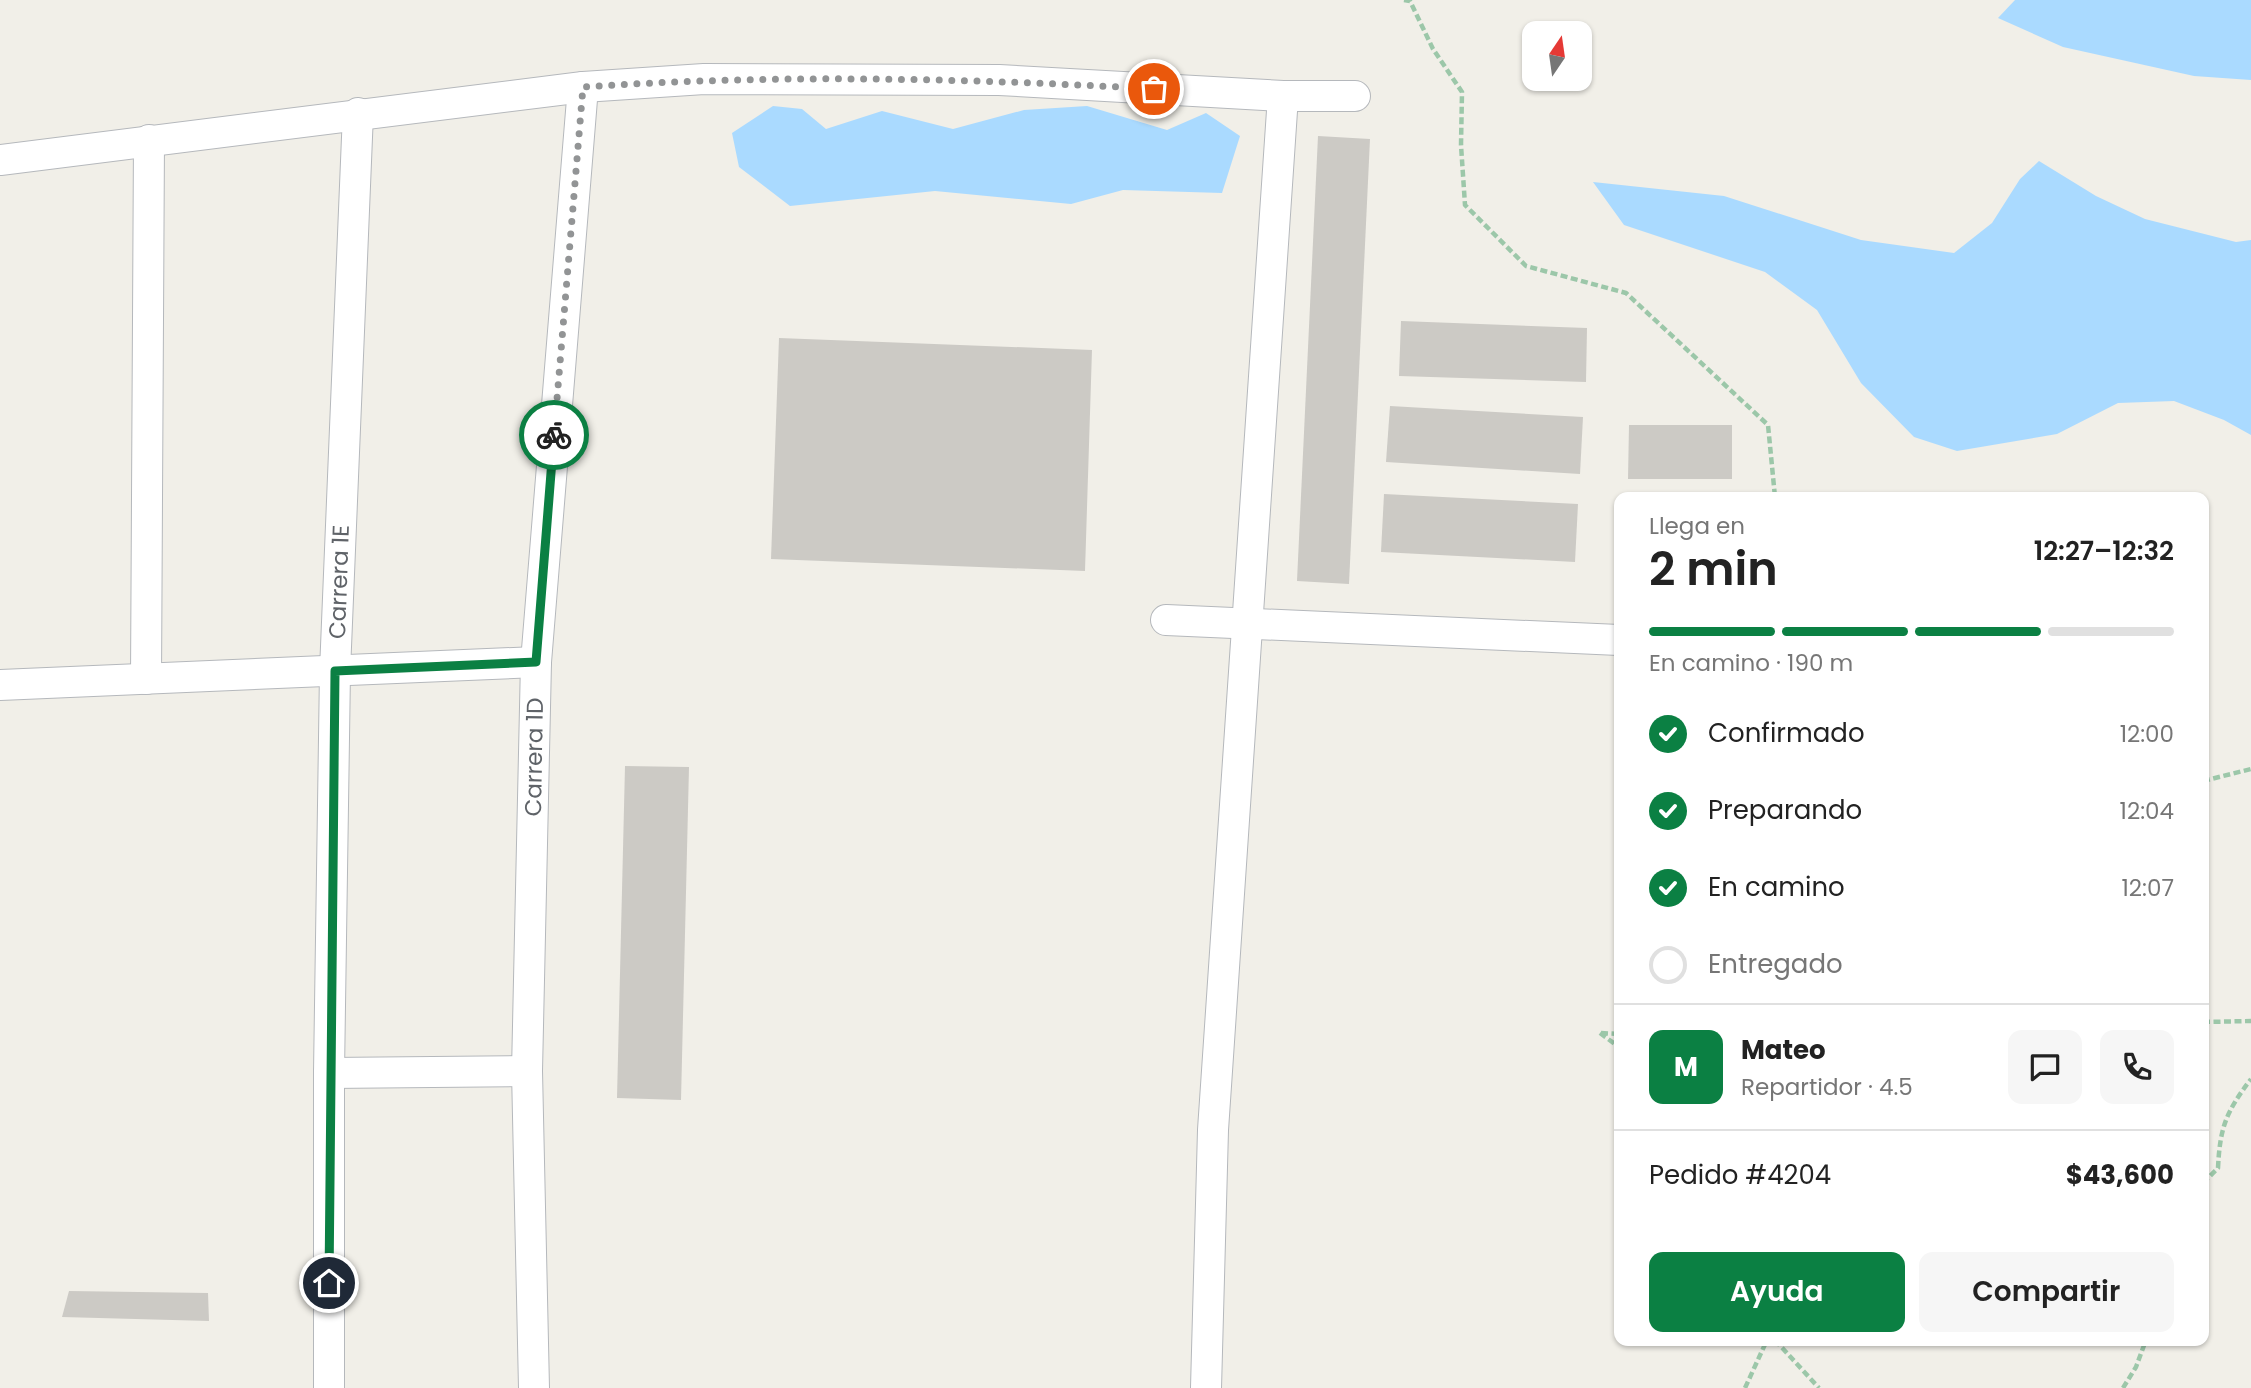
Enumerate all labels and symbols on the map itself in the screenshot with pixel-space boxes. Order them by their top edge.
north arrow [1522,21,1592,91]
pin [1124,59,1184,119]
courier [519,400,589,470]
street label: Carrera 1E [321,524,357,640]
street label: Carrera 1D [517,697,551,817]
pin [299,1253,359,1313]

